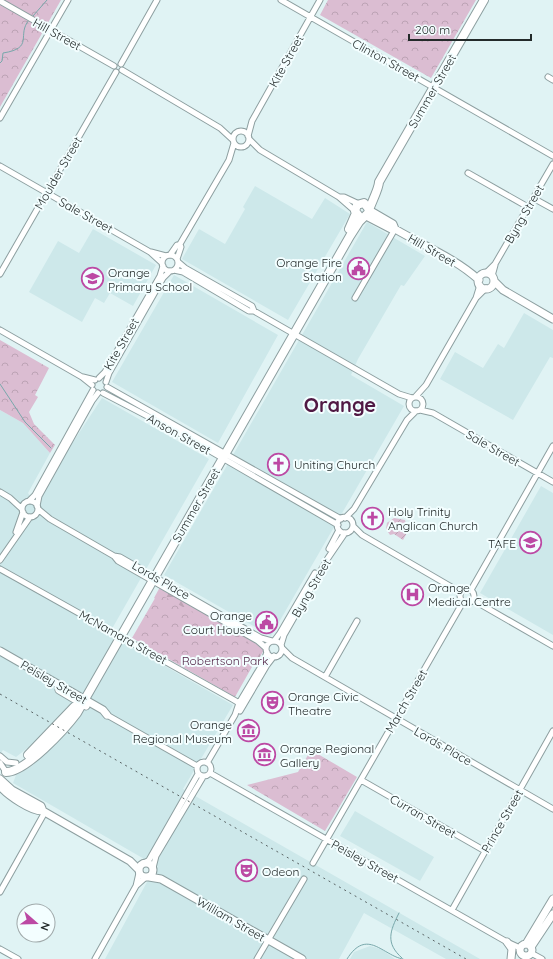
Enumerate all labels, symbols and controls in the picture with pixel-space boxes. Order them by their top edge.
street label: Hill Street [30,15,84,53]
scale bar [409,16,531,42]
text: 200 m [415,22,450,37]
street label: Kite Street [265,32,307,90]
street label: Clinton Street [350,35,422,85]
street label: Summer Street [405,51,459,131]
street label: Moulder Street [31,134,85,212]
street label: Byng Street [501,182,547,246]
street label: Sale Street [56,194,116,236]
street label: Hill Street [405,230,459,270]
place label: Orange Fire Station [276,255,342,284]
public building icon: Orange Fire Station [345,256,371,282]
place label: Orange Primary School [108,265,192,294]
school or university icon: Orange Primary School [80,266,106,292]
street label: Kite Street [100,315,142,373]
district label: Orange [304,392,376,417]
street label: Anson Street [144,410,214,458]
street label: Sale Street [463,427,523,469]
church icon: Uniting Church [265,451,291,477]
place label: Uniting Church [294,457,375,472]
street label: Summer Street [169,465,223,545]
place label: Holy Trinity Anglican Church [388,504,478,533]
church icon: Holy Trinity Anglican Church [360,505,386,531]
school or university icon: TAFE [518,530,544,556]
place label: TAFE [488,536,516,551]
street label: Byng Street [288,556,334,620]
street label: Lords Place [129,557,193,603]
place label: Orange Medical Centre [428,580,511,609]
hospital icon: Orange Medical Centre [399,581,425,607]
street label: McNamara Street [76,607,170,667]
place label: Orange Court House [183,608,252,637]
public building icon: Orange Court House [254,609,280,635]
park label: Robertson Park [182,653,268,668]
street label: Peisley Street [18,657,90,707]
street label: March Street [382,667,430,735]
place label: Orange Civic Theatre [288,689,359,718]
theatre icon: Orange Civic Theatre [259,690,285,716]
place label: Orange Regional Museum [133,717,232,746]
museum icon: Orange Regional Museum [235,718,261,744]
street label: Lords Place [411,723,475,769]
place label: Orange Regional Gallery [280,741,374,770]
museum icon: Orange Regional Gallery [251,742,277,768]
street label: Prince Street [478,787,526,855]
street label: Curran Street [387,791,459,841]
street label: Peisley Street [329,836,401,886]
theatre icon: Odeon [234,858,260,884]
place label: Odeon [262,864,300,879]
street label: William Street [194,893,268,945]
north arrow [16,903,56,943]
text: N [37,920,53,933]

